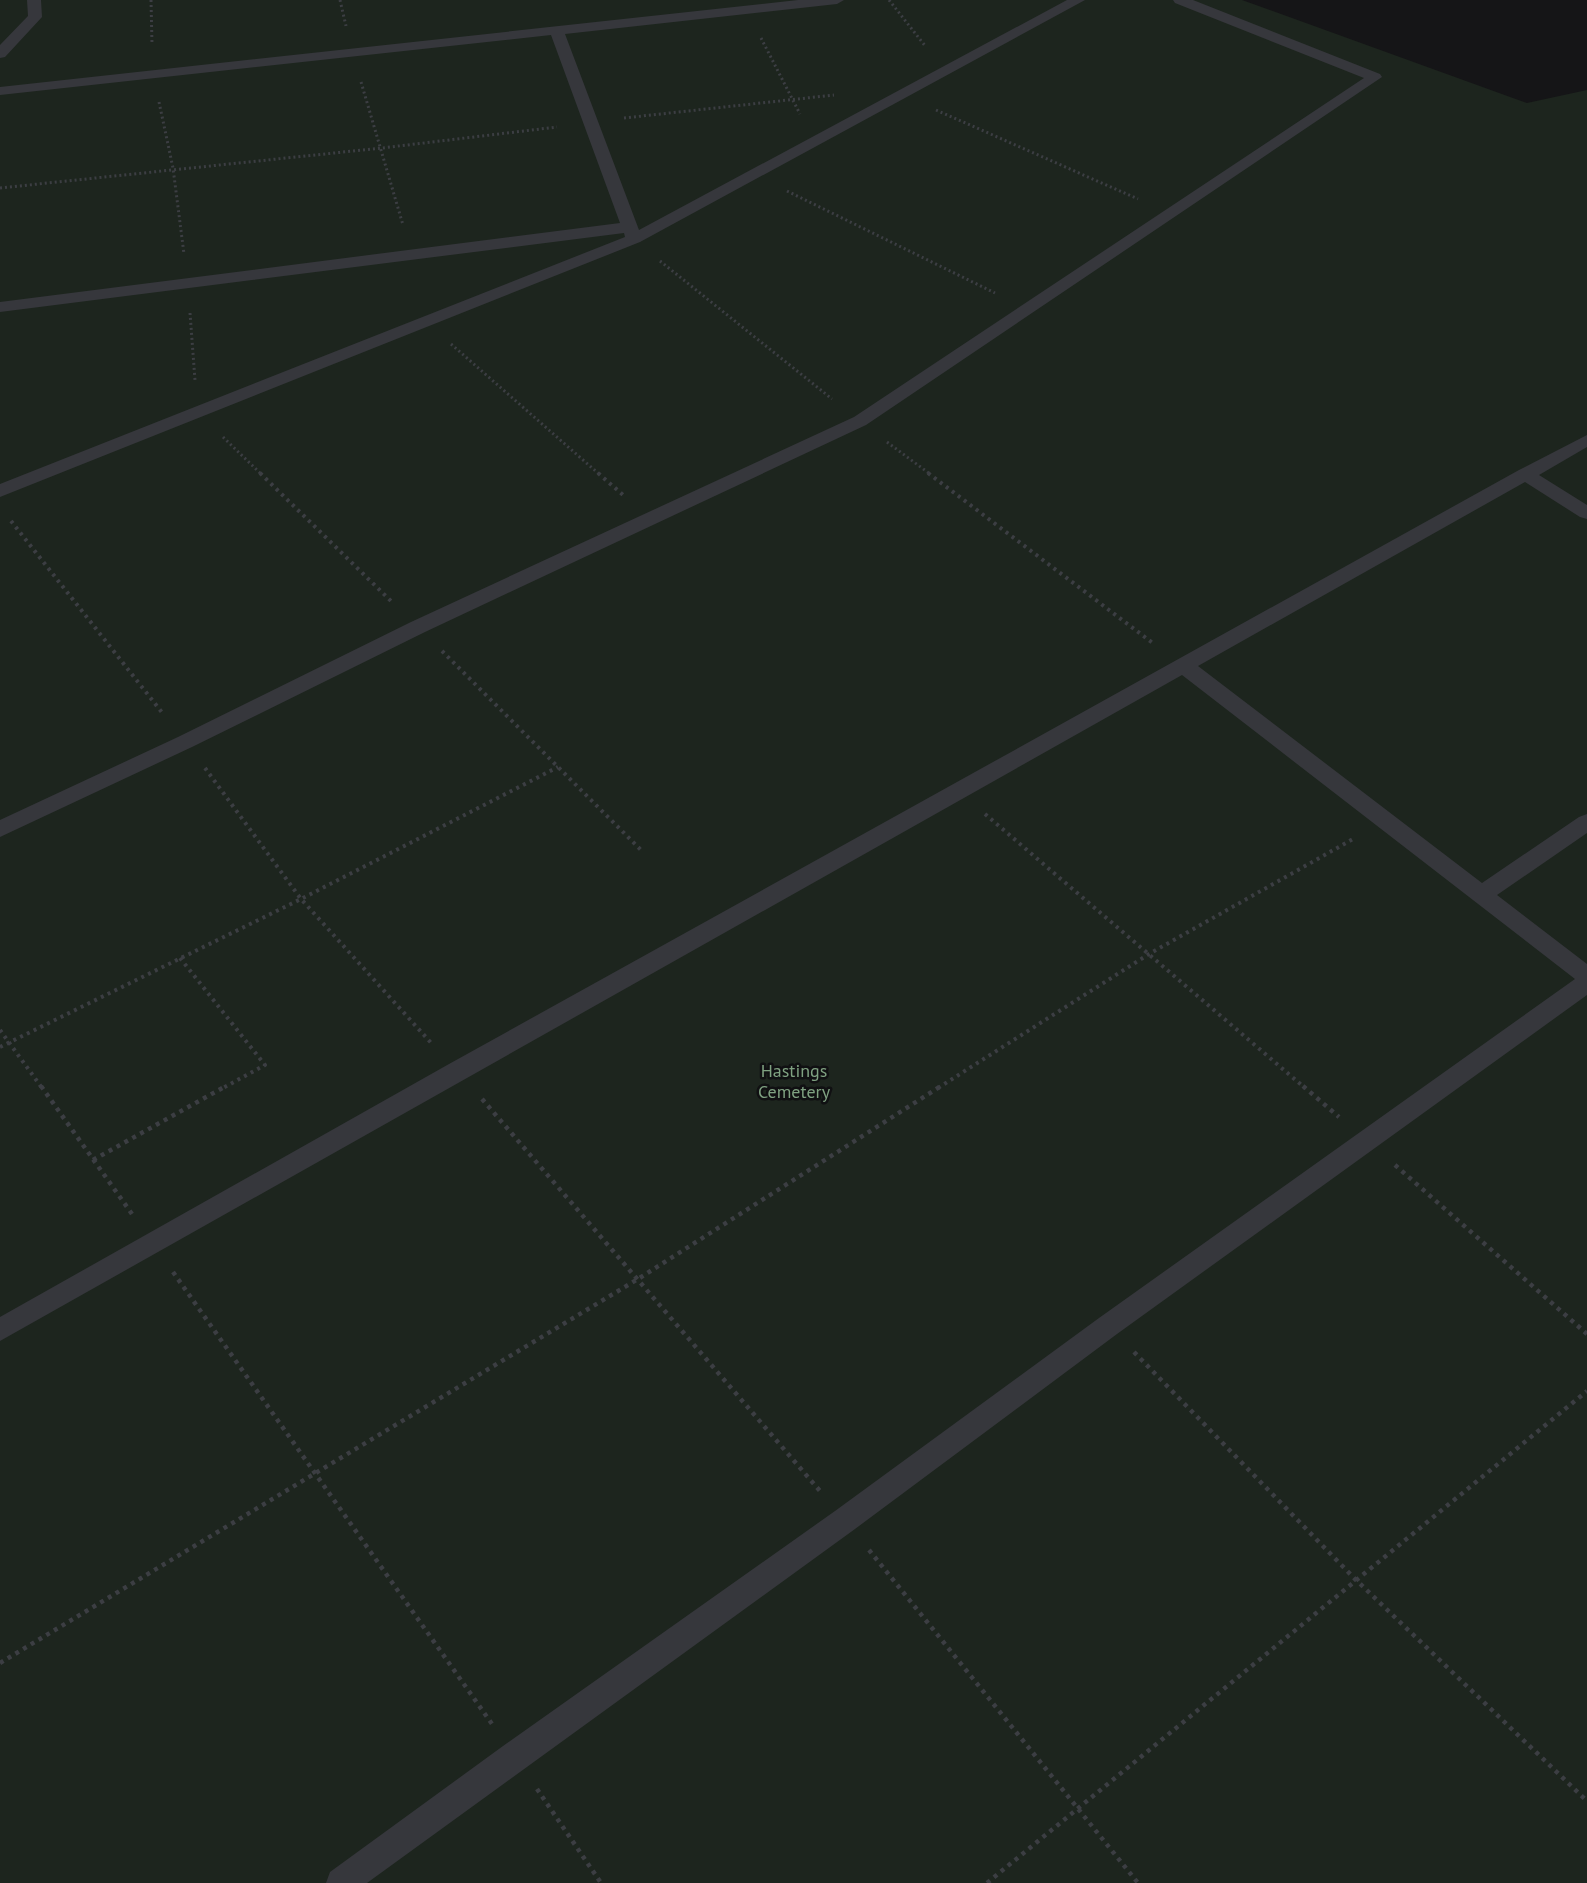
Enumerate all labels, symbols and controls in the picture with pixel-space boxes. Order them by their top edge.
park label: Hastings Cemetery [758,1059,831,1103]

